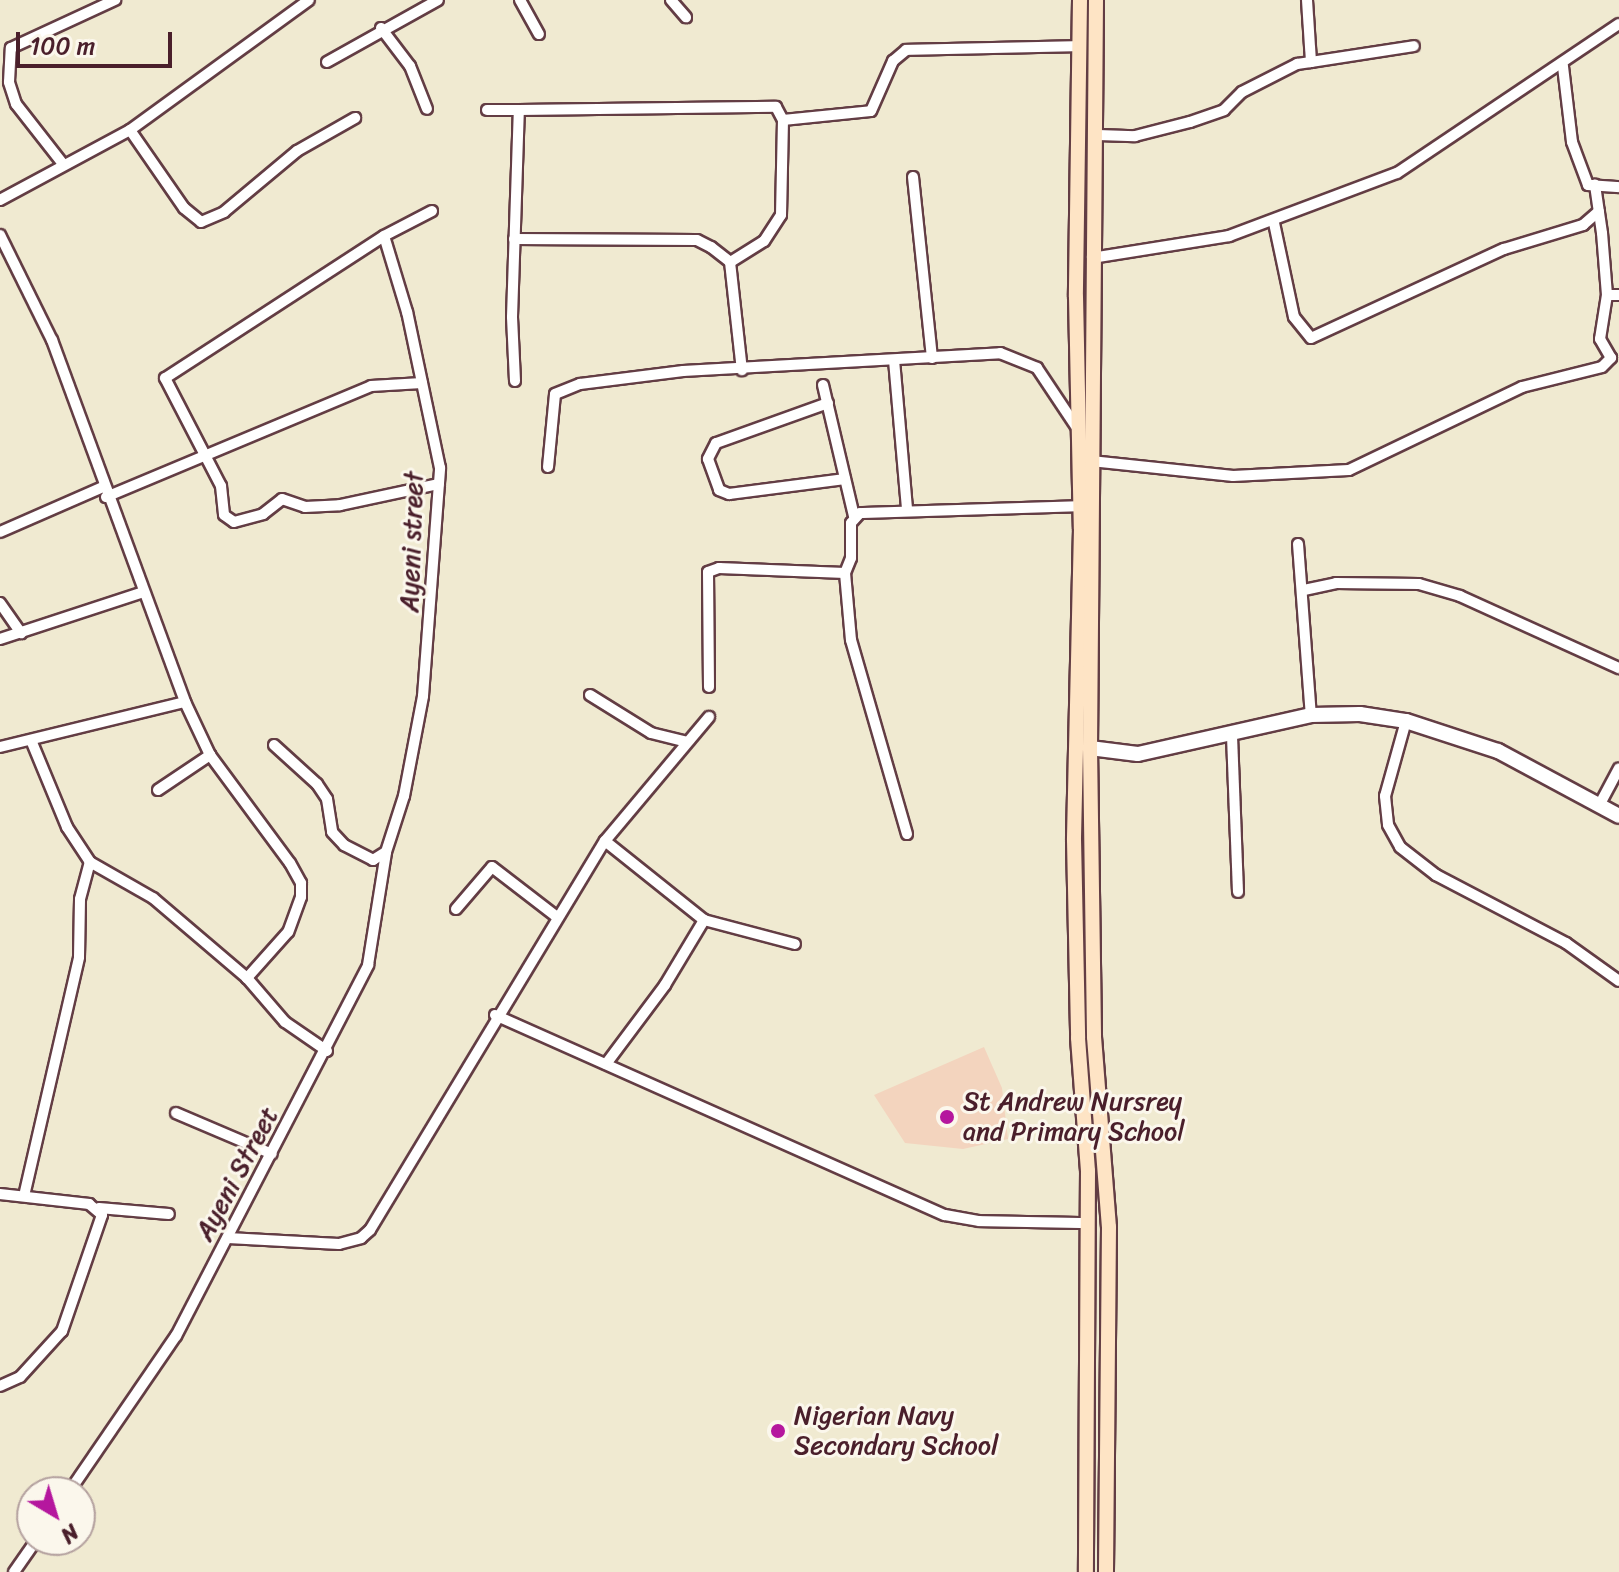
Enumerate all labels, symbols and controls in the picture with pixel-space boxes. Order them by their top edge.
scale bar [20,16,176,66]
text: 100 m [30,25,95,67]
street label: Ayeni street [394,470,430,614]
place label: St Andrew Nursrey and Primary School [963,1086,1185,1148]
street label: Ayeni Street [189,1102,285,1246]
marker: St Andrew Nursrey and Primary School [938,1108,956,1126]
place label: Nigerian Navy Secondary School [794,1400,998,1462]
marker: Nigerian Navy Secondary School [769,1422,787,1440]
north arrow [16,1476,96,1556]
text: N [52,1514,88,1554]

